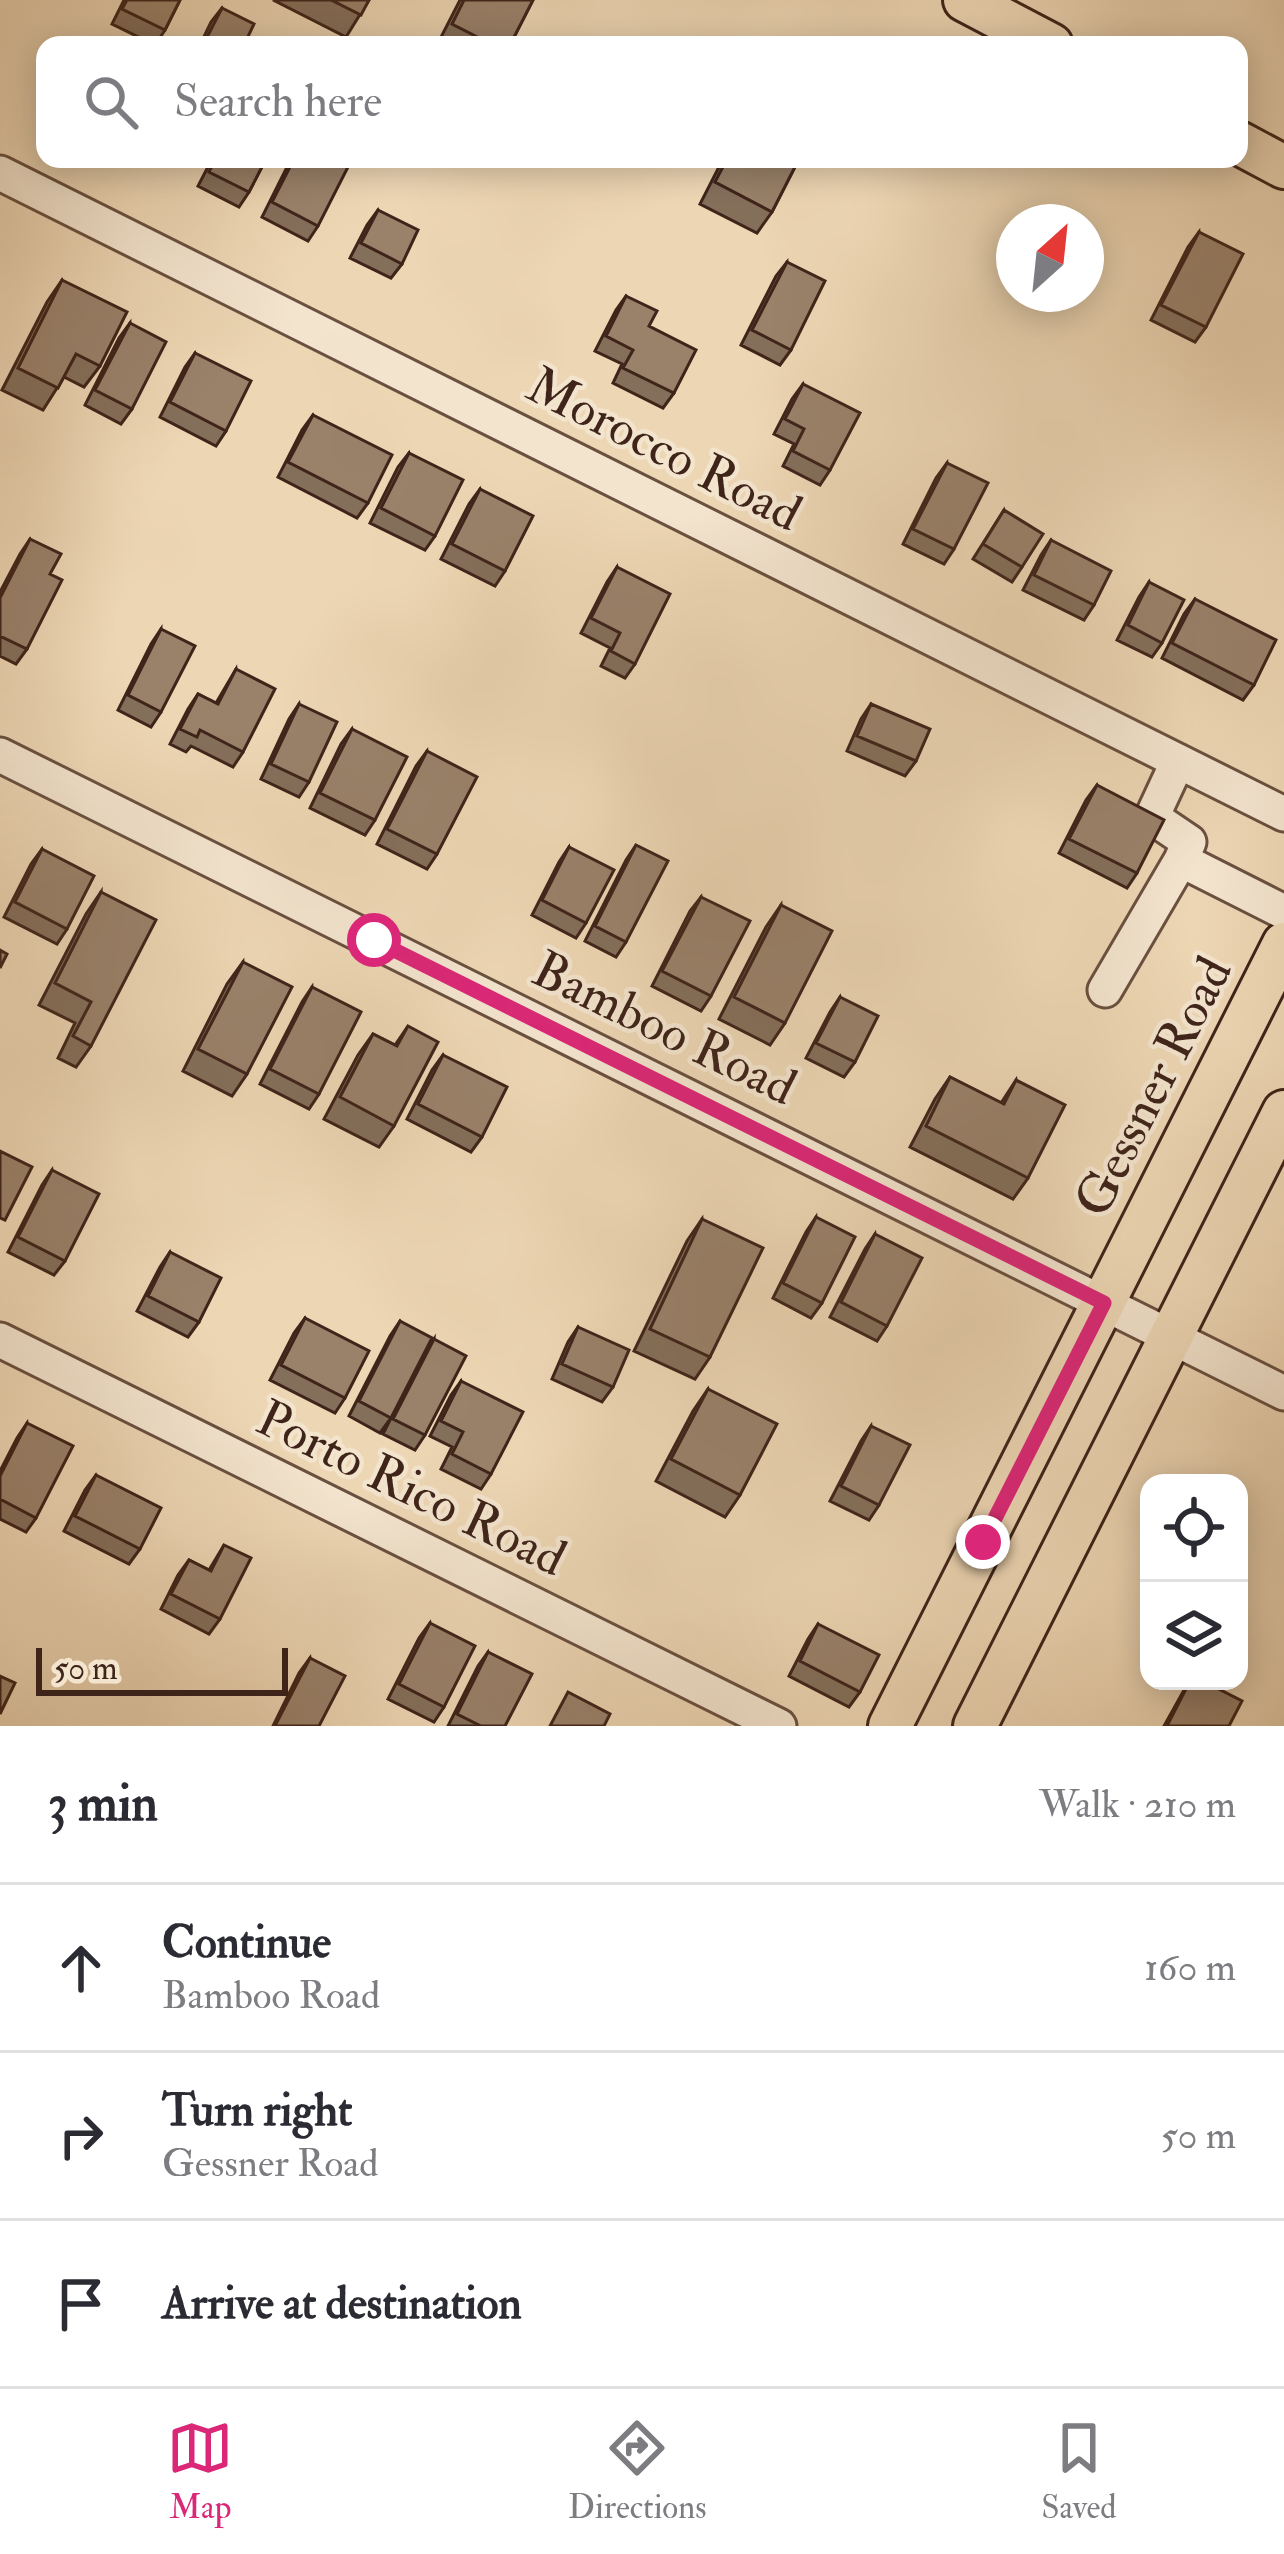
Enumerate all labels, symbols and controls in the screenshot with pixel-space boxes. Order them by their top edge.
search box [36,36,1248,168]
icon: search [78,69,144,135]
text: Search here [174,74,382,130]
north arrow [996,204,1104,312]
street label: Morocco Road [516,353,812,546]
route start [347,913,401,967]
street label: Bamboo Road [522,938,806,1120]
street label: Gessner Road [1061,946,1247,1228]
street label: Porto Rico Road [246,1386,576,1591]
map controls [1140,1474,1248,1690]
button: locate [1140,1474,1248,1582]
route end [956,1515,1010,1569]
button: layers [1140,1582,1248,1690]
scale bar [36,1642,288,1695]
text: 50 m [54,1648,118,1689]
text: 3 min [48,1772,158,1836]
text: Walk · 210 m [1039,1780,1236,1829]
text: Continue [162,1915,331,1971]
icon: ahead [48,1935,114,2001]
text: 160 m [1144,1943,1236,1992]
text: Bamboo Road [162,1971,380,2020]
text: Turn right [162,2083,352,2139]
icon: right [48,2103,114,2169]
text: 50 m [1161,2111,1236,2160]
text: Gessner Road [162,2139,378,2188]
icon: arrive [48,2271,114,2337]
text: Arrive at destination [162,2276,522,2332]
tab: Map [167,2415,233,2528]
tab: Directions [568,2415,707,2528]
tab: Saved [1041,2415,1117,2528]

